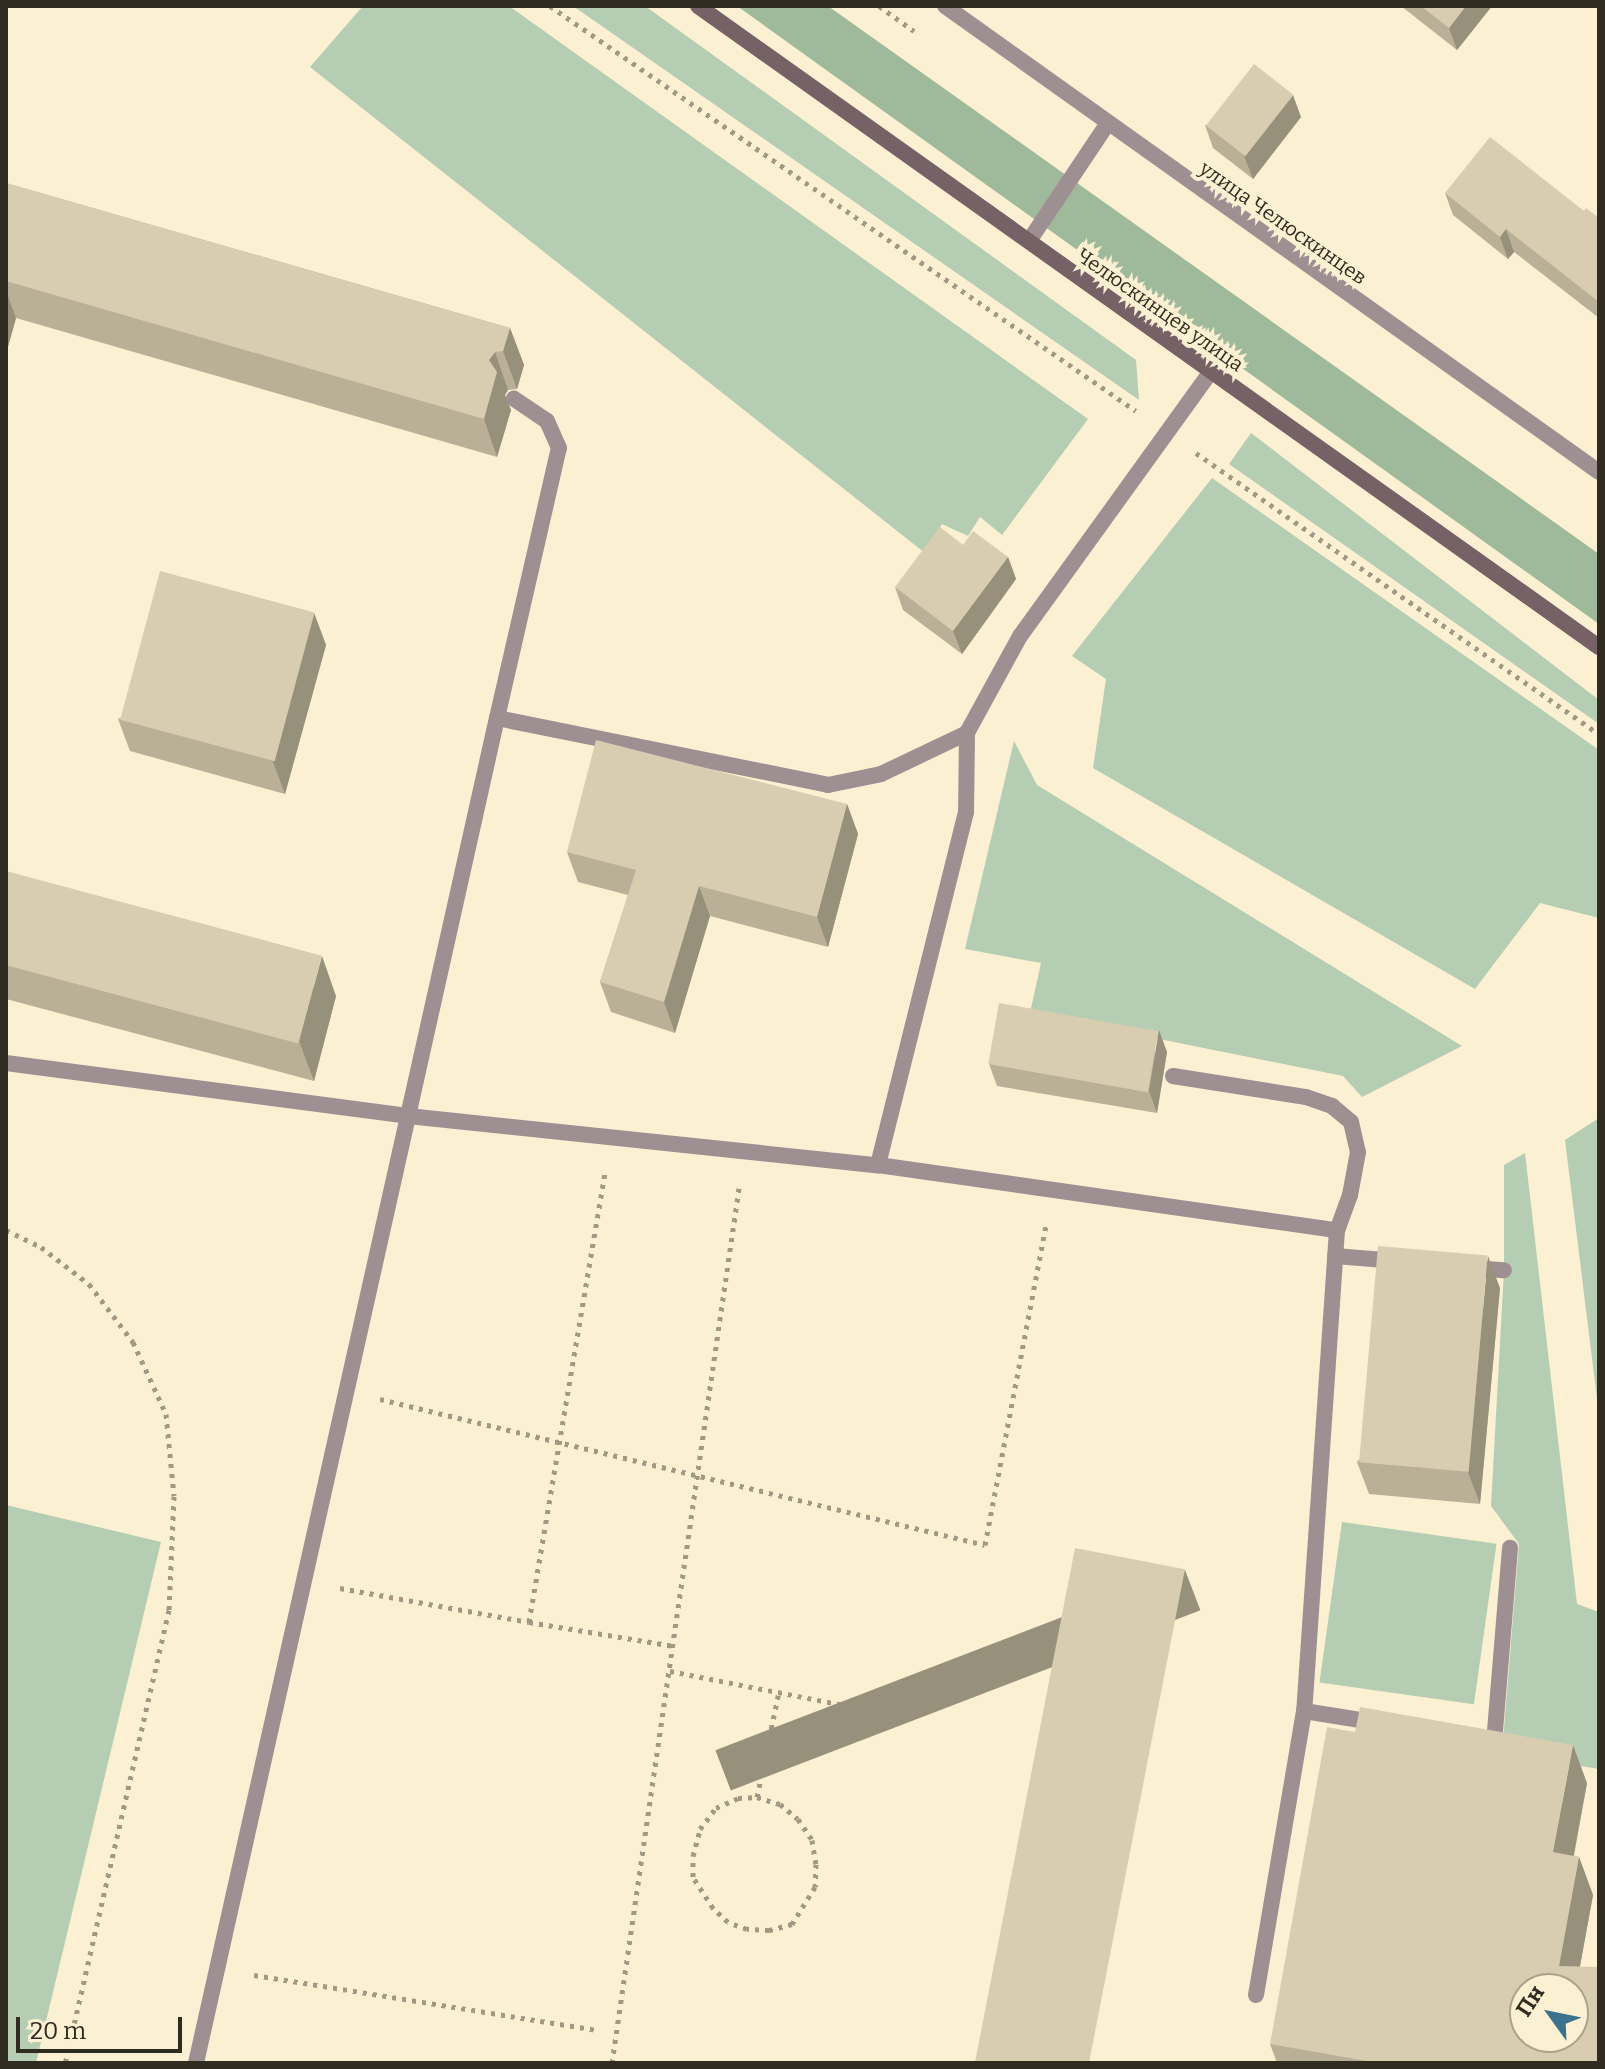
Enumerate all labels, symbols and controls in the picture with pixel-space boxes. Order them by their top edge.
street label: улица Челюскинцев [1195,156,1371,290]
street label: Челюскинцев улица [1072,243,1248,377]
north arrow [1509,1973,1589,2053]
text: Пн [1510,1980,1550,2021]
scale bar [20,2001,186,2051]
text: 20 m [30,2017,86,2045]

